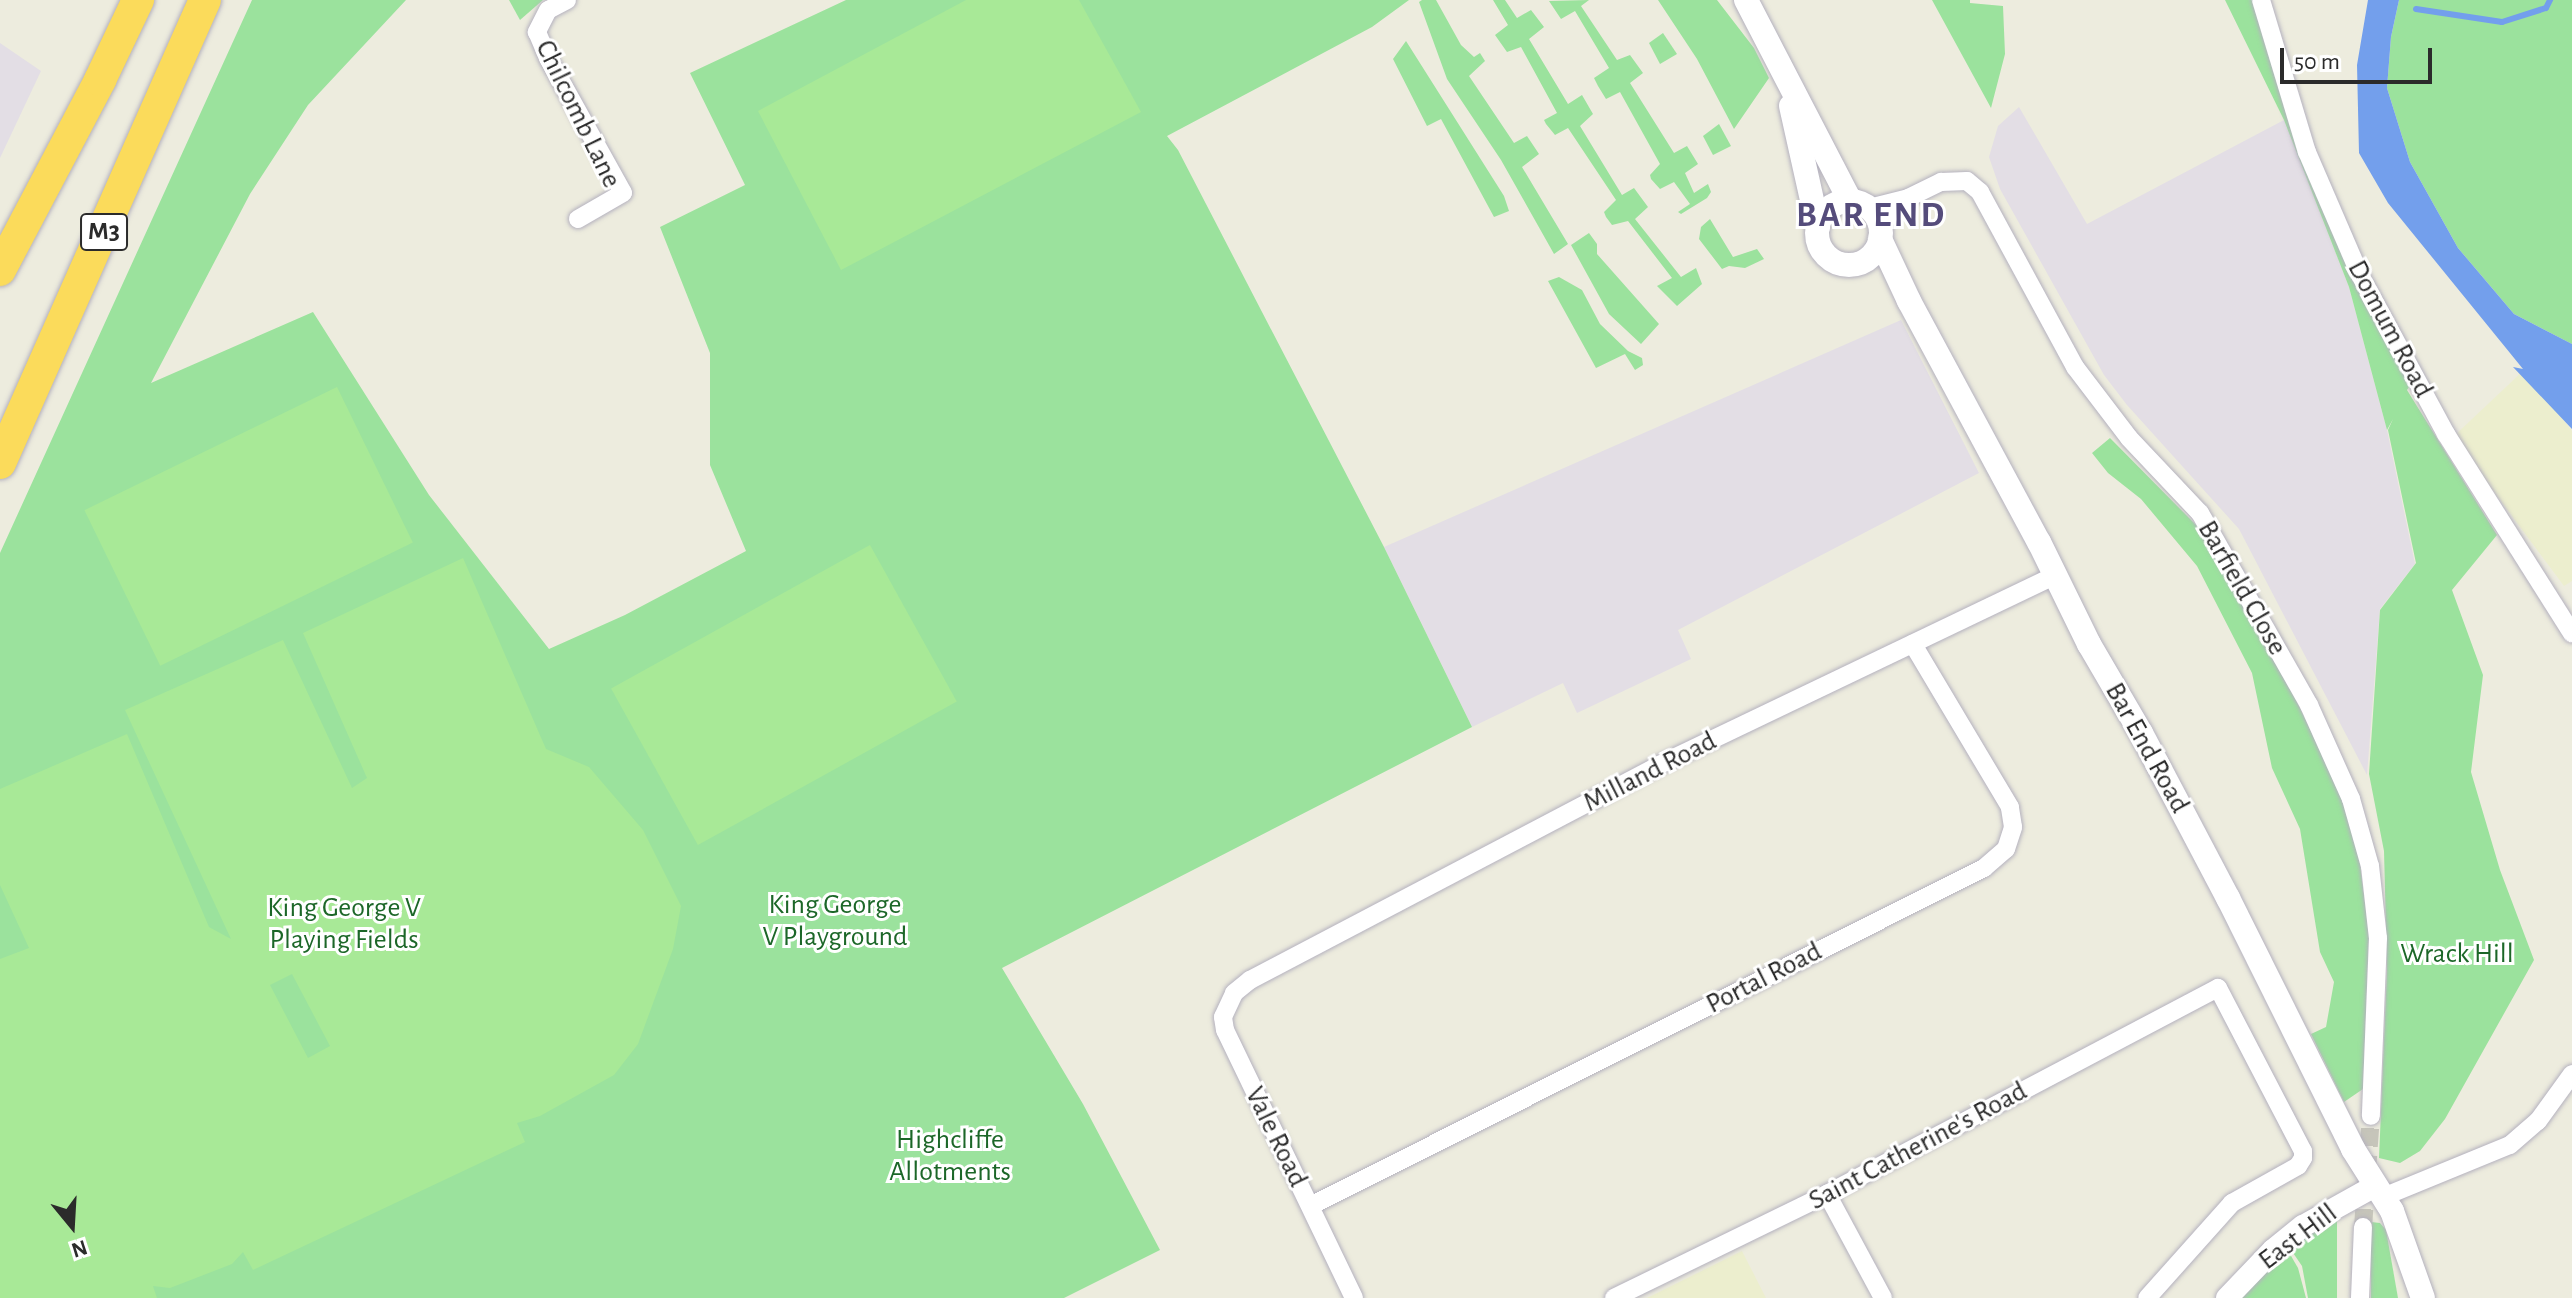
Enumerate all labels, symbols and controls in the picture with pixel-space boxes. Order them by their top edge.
scale bar [2284,32,2436,82]
street label: Chilcomb Lane [528,35,628,193]
text: 50 m [2294,50,2340,74]
district label: BAR END [1796,194,1946,238]
road number: M3 [80,210,128,254]
street label: Domum Road [2340,255,2440,403]
street label: Barfield Close [2190,515,2294,661]
street label: Bar End Road [2097,677,2197,819]
street label: Milland Road [1578,724,1722,820]
park label: King George V Playground [762,888,908,954]
park label: King George V Playing Fields [267,891,421,957]
street label: Portal Road [1701,935,1827,1021]
park label: Wrack Hill [2400,937,2514,971]
street label: Saint Catherine's Road [1803,1074,2033,1218]
street label: Vale Road [1237,1081,1315,1193]
park label: Highcliffe Allotments [889,1123,1011,1189]
north arrow [32,1186,112,1266]
street label: East Hill [2252,1197,2344,1277]
text: N [69,1236,90,1262]

